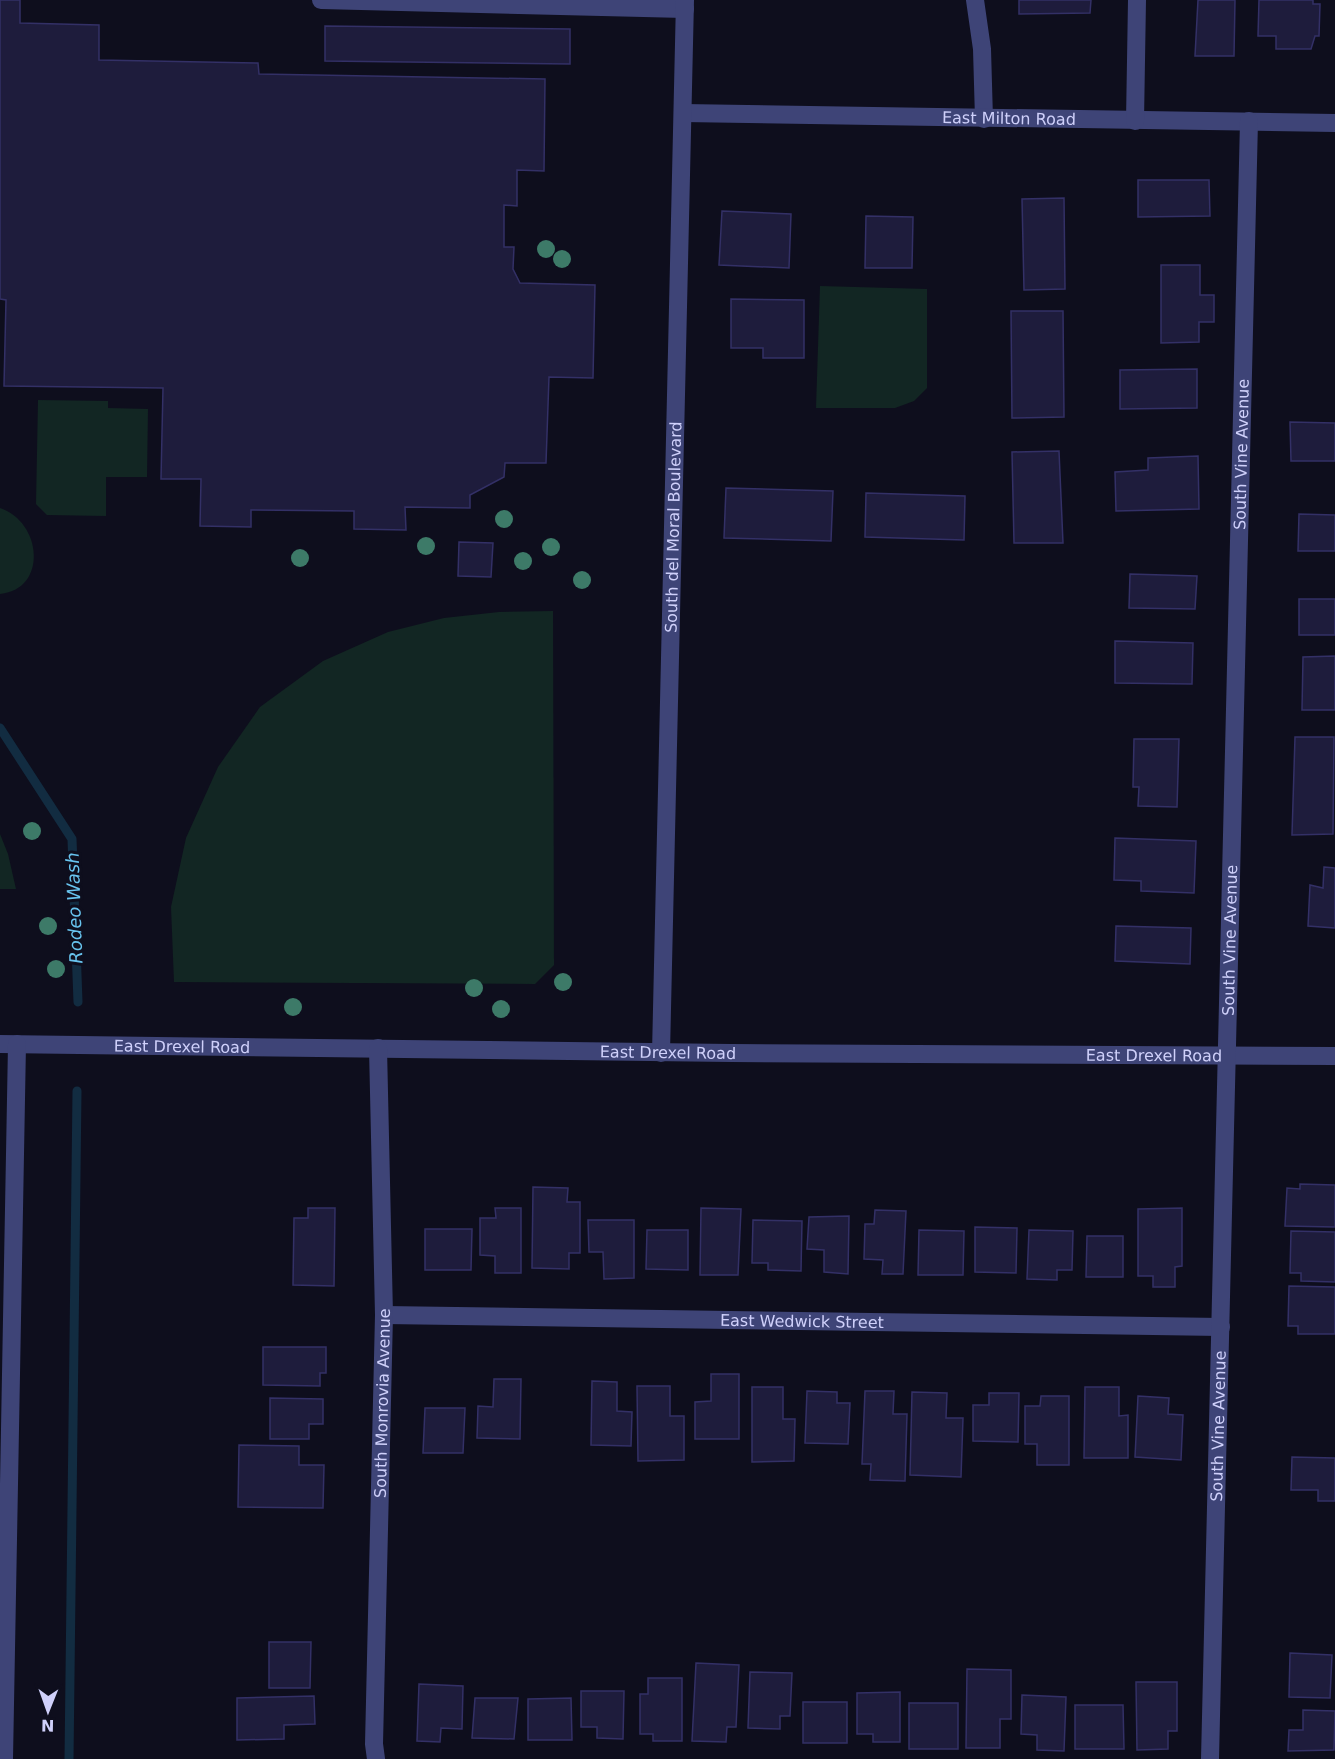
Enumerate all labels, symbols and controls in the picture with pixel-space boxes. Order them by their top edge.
street label: East Milton Road [942,107,1076,129]
street label: South Vine Avenue [1230,379,1252,530]
street label: South del Moral Boulevard [661,421,685,633]
water label: Rodeo Wash [62,852,86,964]
street label: South Vine Avenue [1218,864,1241,1016]
street label: East Drexel Road [114,1036,250,1057]
street label: East Drexel Road [600,1042,736,1063]
street label: East Drexel Road [1086,1045,1222,1065]
street label: South Monrovia Avenue [370,1308,394,1498]
street label: East Wedwick Street [720,1310,884,1332]
street label: South Vine Avenue [1207,1350,1229,1502]
north arrow [18,1681,78,1741]
text: N [41,1716,55,1735]

